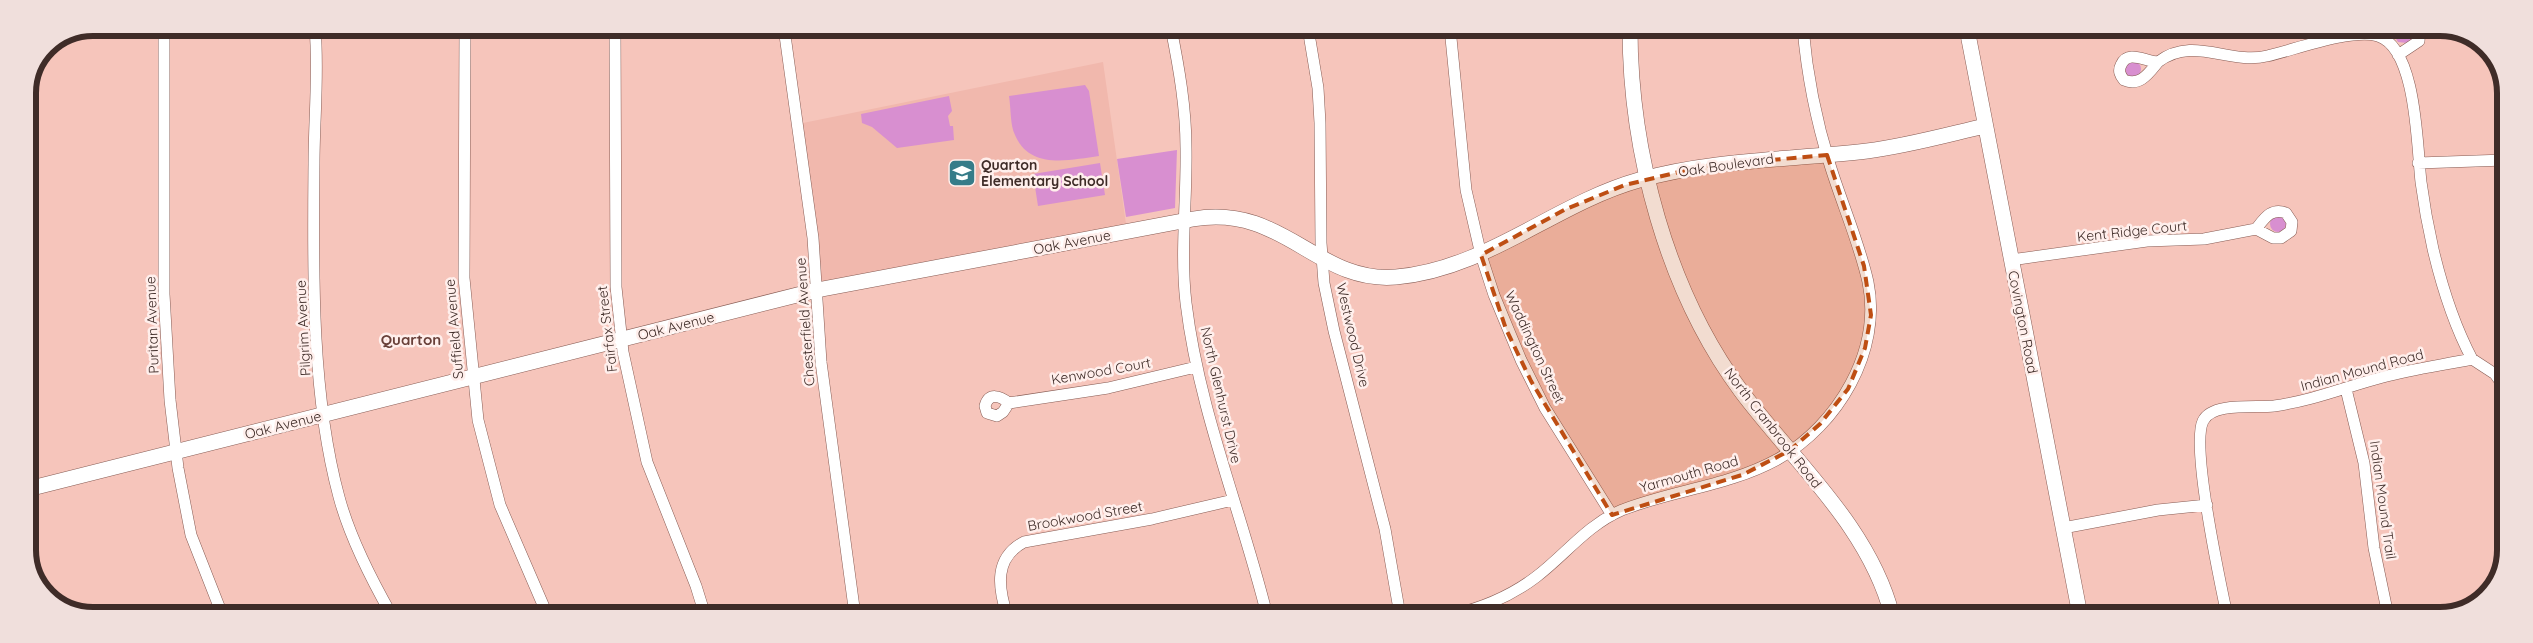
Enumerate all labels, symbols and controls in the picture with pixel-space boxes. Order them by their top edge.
street label: Oak Boulevard [1677,149,1775,181]
place label: Quarton Elementary School [981,156,1108,190]
school or university icon: Quarton Elementary School [947,158,977,188]
street label: Kent Ridge Court [2076,216,2188,246]
street label: Oak Avenue [1032,226,1112,258]
street label: Chesterfield Avenue [792,257,818,387]
street label: Covington Road [2004,269,2042,375]
street label: Puritan Avenue [141,276,163,374]
street label: Suffield Avenue [441,278,467,380]
street label: Pilgrim Avenue [291,280,315,376]
street label: Westwood Drive [1332,281,1374,389]
street label: Fairfax Street [593,285,621,373]
street label: Waddington Street [1501,288,1569,406]
street label: Oak Avenue [636,308,716,344]
street label: North Glenhurst Drive [1197,325,1245,465]
district label: Quarton [381,330,441,349]
street label: Indian Mound Road [2299,345,2425,395]
street label: Kenwood Court [1050,353,1152,389]
street label: North Cranbrook Road [1720,364,1826,492]
street label: Oak Avenue [243,407,323,443]
street label: Indian Mound Trail [2366,440,2400,560]
street label: Yarmouth Road [1638,451,1740,497]
street label: Brookwood Street [1026,497,1144,535]

